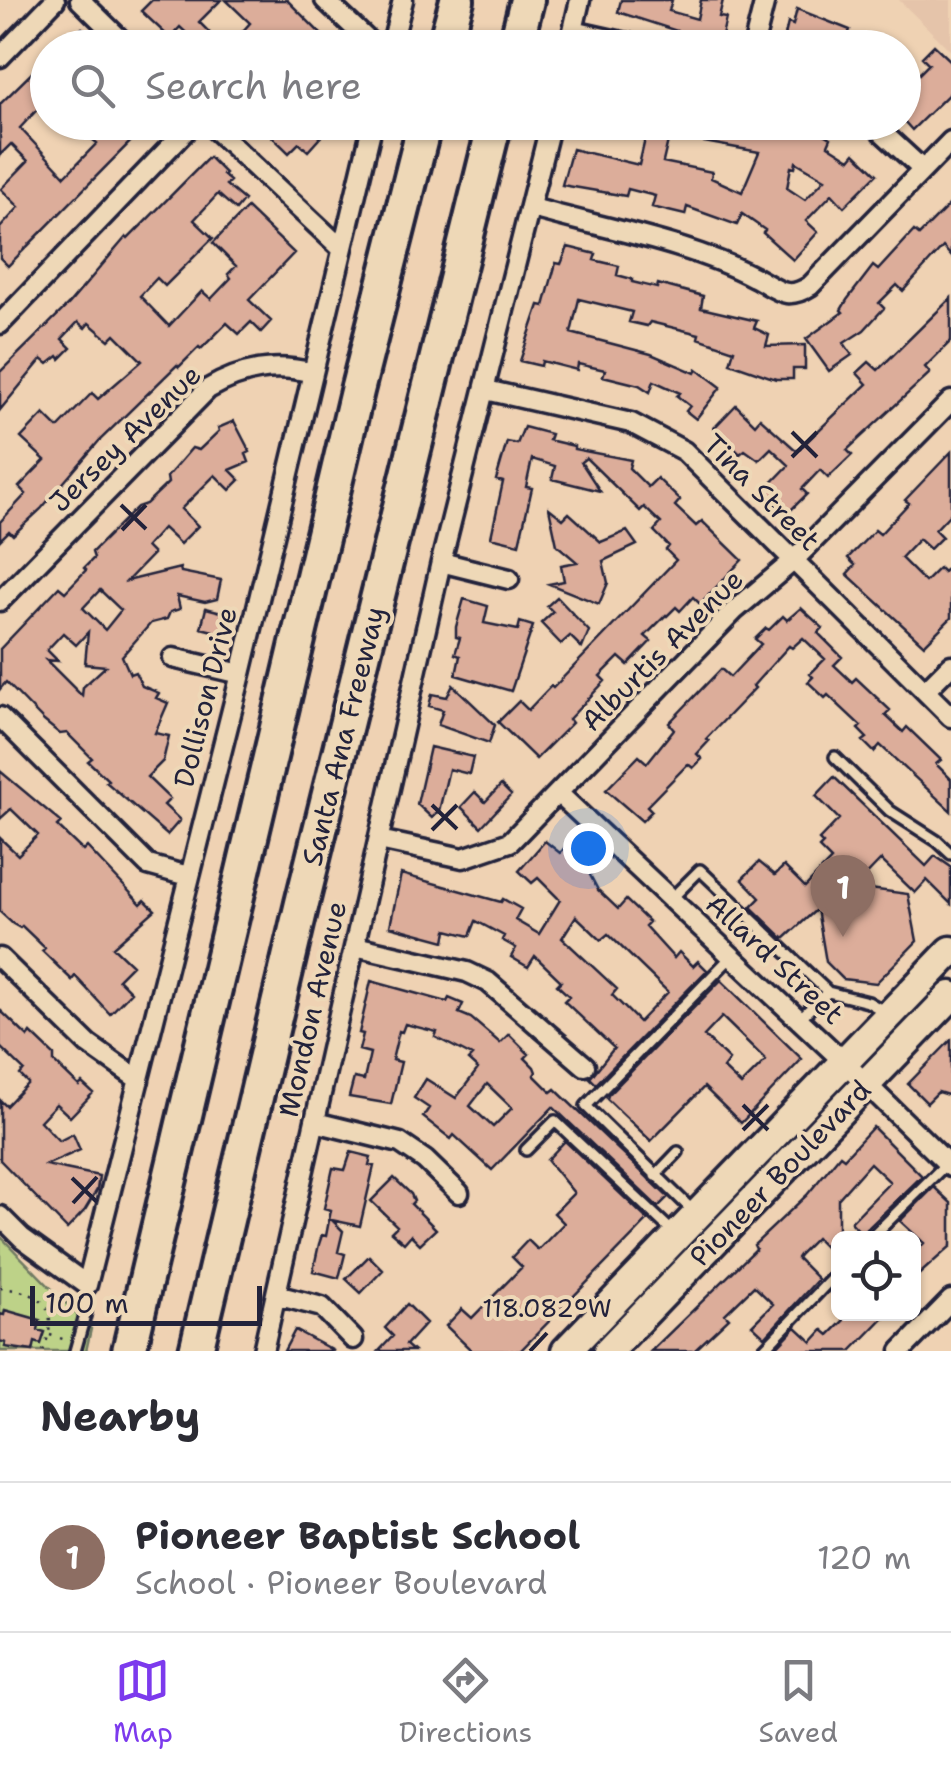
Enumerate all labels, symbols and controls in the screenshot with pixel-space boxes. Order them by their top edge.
search box [30,30,921,140]
icon: search [65,58,120,113]
text: Search here [145,60,362,111]
street label: Jersey Avenue [41,356,209,520]
street label: Tina Street [695,425,829,559]
street label: Alburtis Avenue [573,561,751,739]
street label: Santa Ana Freeway [292,602,394,870]
street label: Dollison Drive [164,603,246,791]
your location [563,823,614,874]
pin: 1 [810,854,876,937]
street label: Allard Street [698,885,852,1033]
street label: Mondon Avenue [269,897,355,1121]
street label: Pioneer Boulevard [681,1071,879,1275]
map controls [831,1231,921,1321]
button: locate [831,1231,921,1321]
scale bar [30,1281,262,1326]
text: 100 m [45,1284,129,1322]
text: 118.082°W [482,1291,612,1325]
text: Nearby [40,1388,200,1444]
text: Pioneer Baptist School [135,1510,581,1561]
text: 1 [65,1536,80,1579]
text: 120 m [817,1536,911,1579]
text: School · Pioneer Boulevard [135,1561,547,1604]
tab: Map [113,1653,173,1751]
tab: Directions [399,1653,532,1751]
tab: Saved [758,1653,838,1751]

